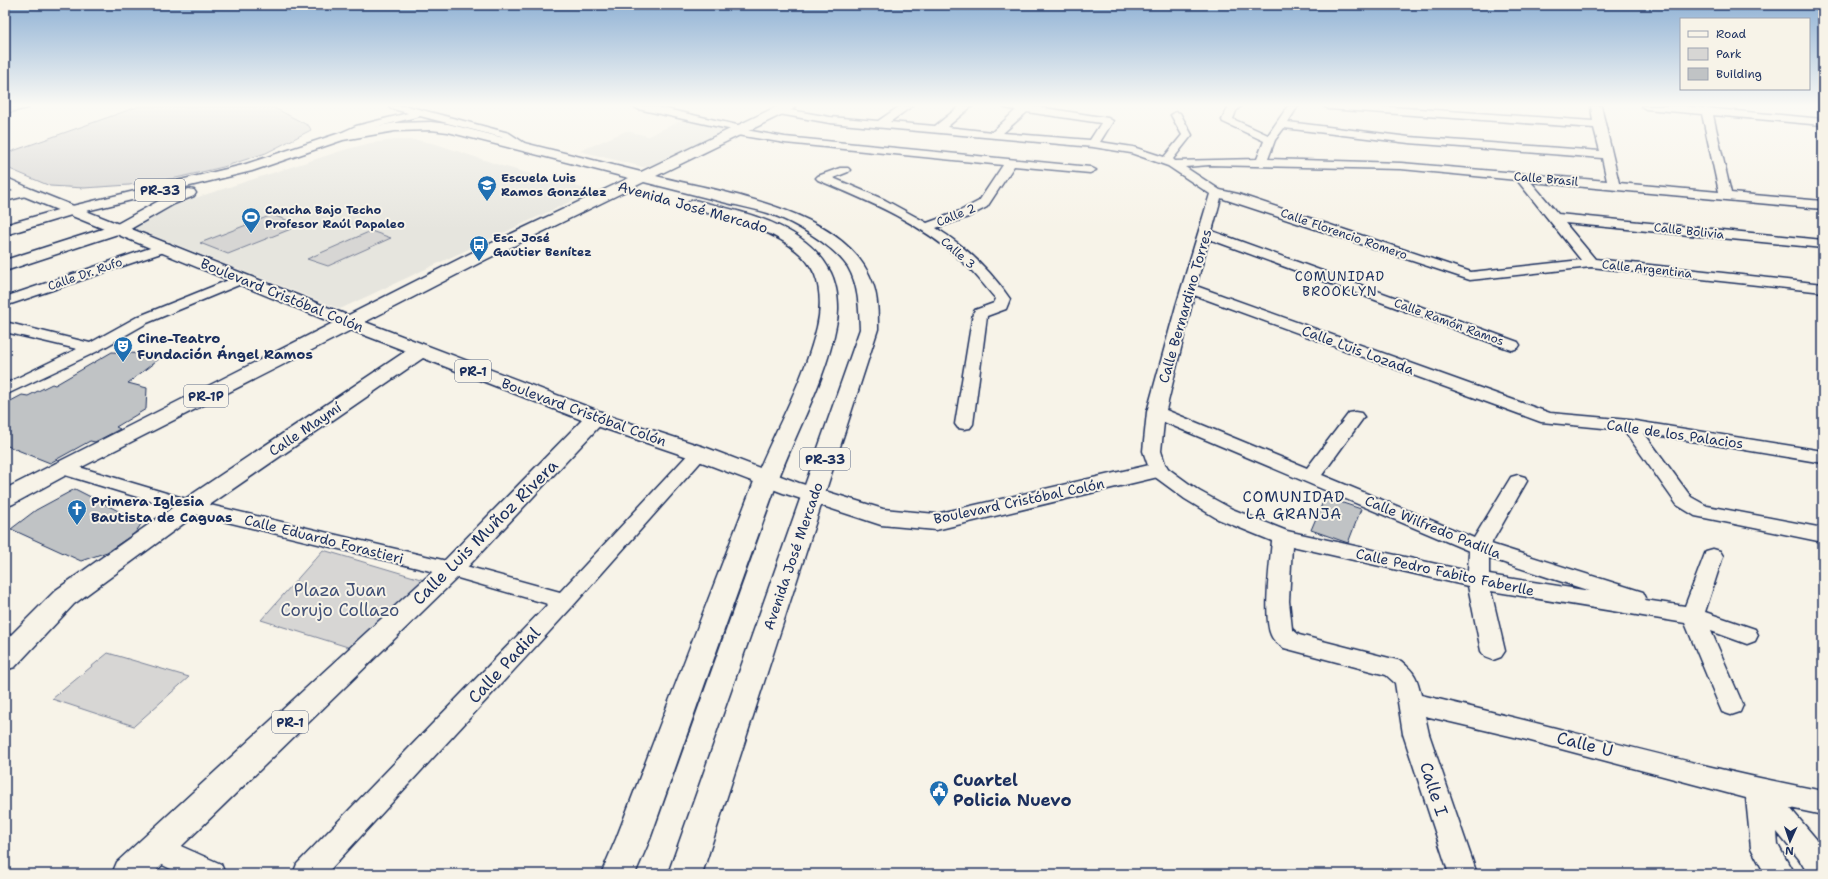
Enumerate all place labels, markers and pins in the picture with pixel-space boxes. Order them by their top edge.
place label: Escuela Luis Ramos González [501,170,607,200]
school or university icon: Escuela Luis Ramos González [476,174,498,202]
place label: Cancha Bajo Techo Profesor Raúl Papaleo [265,202,405,232]
sports icon: Cancha Bajo Techo Profesor Raúl Papaleo [240,206,262,234]
place label: Esc. José Gautier Benítez [493,230,592,260]
bus stop icon: Esc. José Gautier Benítez [468,234,490,262]
place label: Cine-Teatro Fundación Ángel Ramos [137,329,313,363]
theatre icon: Cine-Teatro Fundación Ángel Ramos [112,335,134,363]
place label: Primera Iglesia Bautista de Caguas [91,492,232,526]
church icon: Primera Iglesia Bautista de Caguas [66,498,88,526]
place label: Cuartel Policia Nuevo [953,769,1072,811]
public building icon: Cuartel Policia Nuevo [928,779,950,807]

